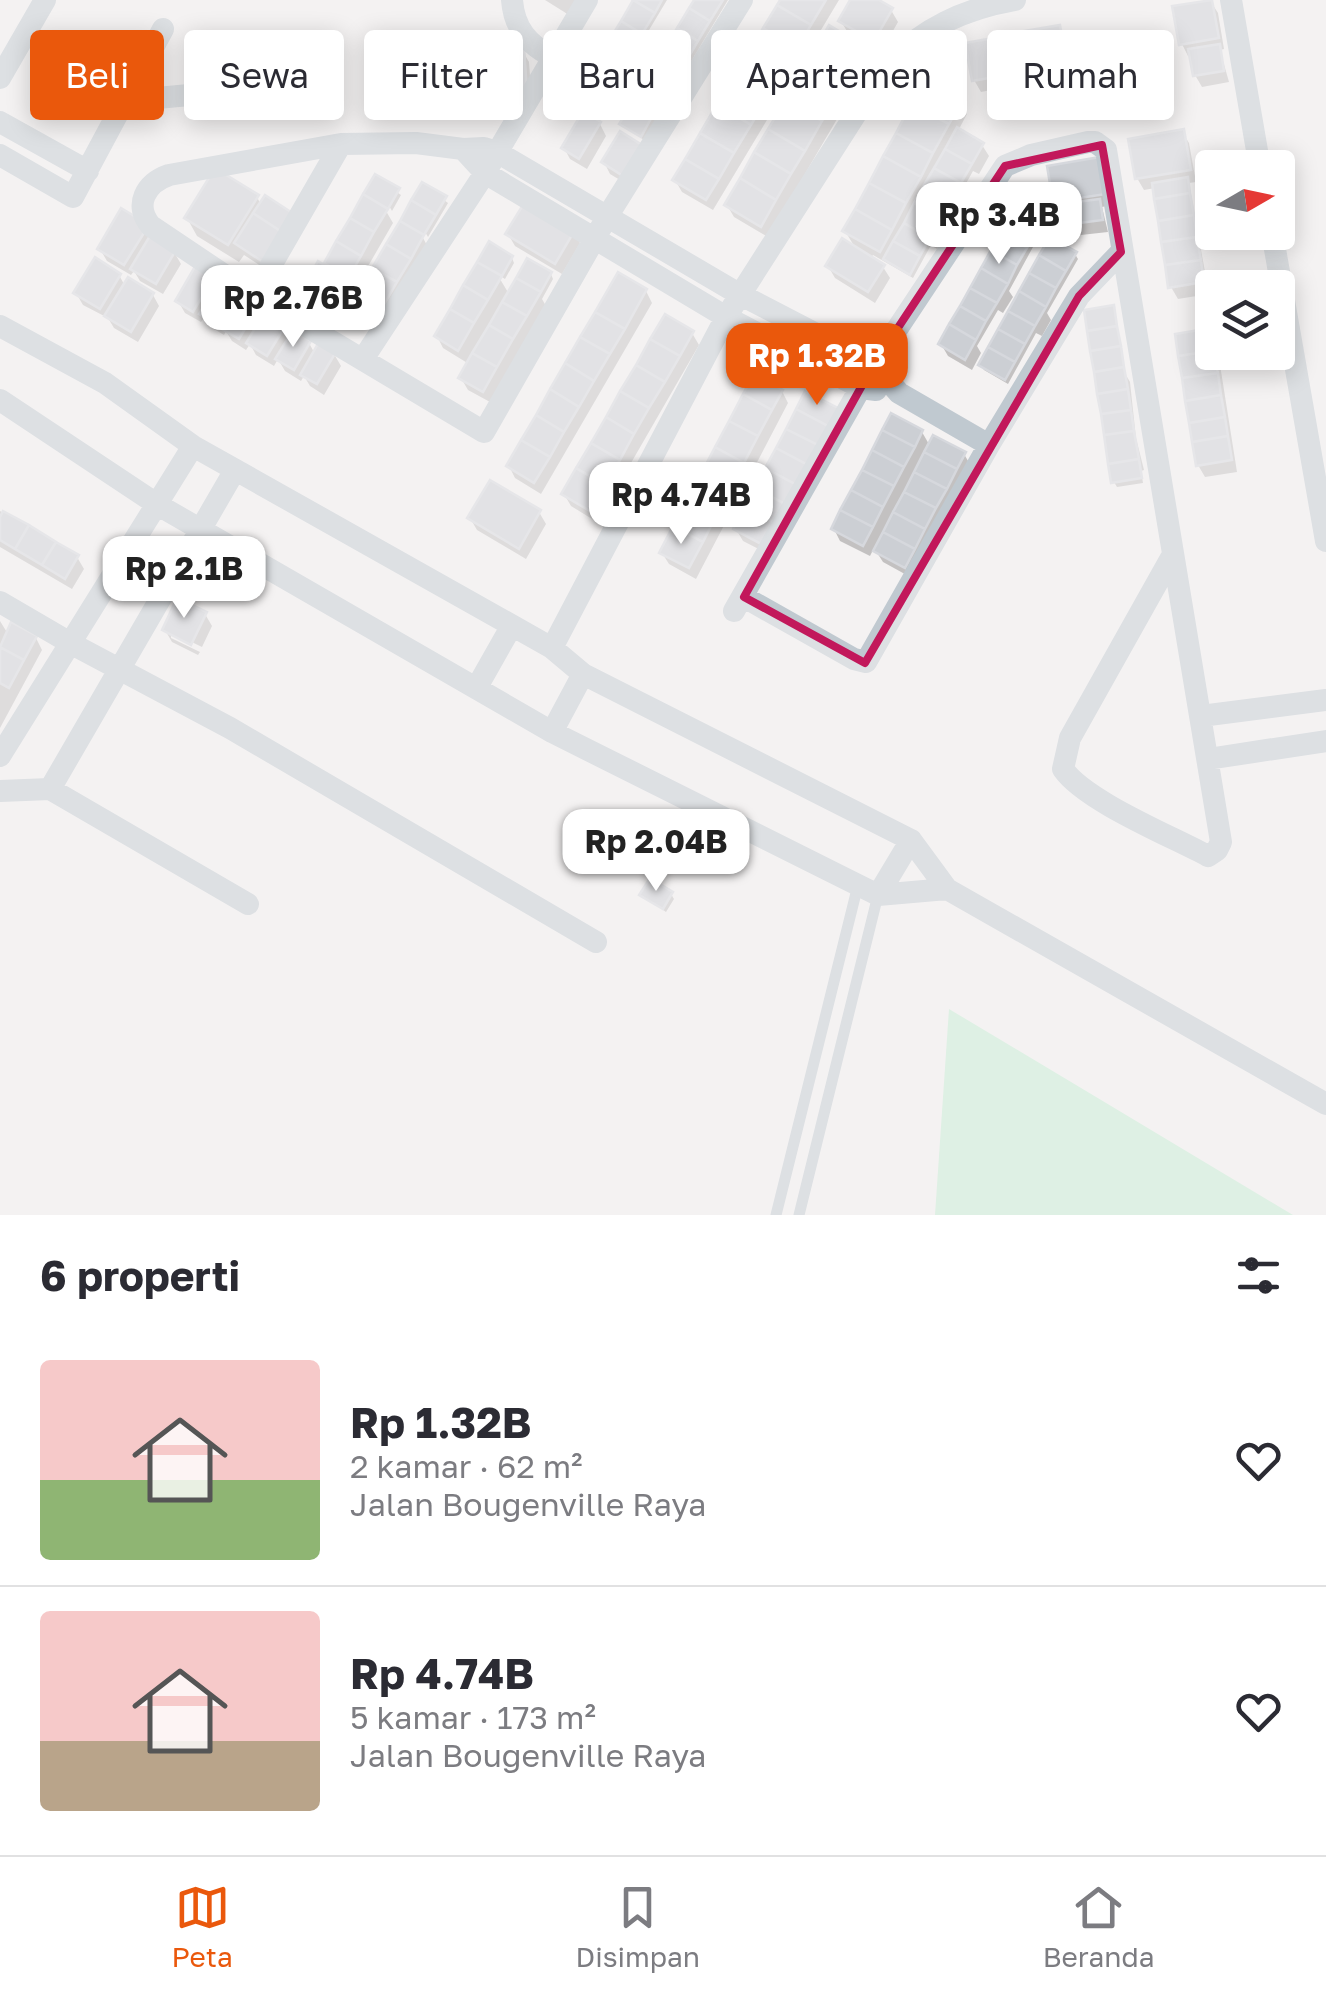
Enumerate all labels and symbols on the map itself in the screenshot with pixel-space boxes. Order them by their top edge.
north arrow [1195,150,1295,250]
pin: Rp 3.4B [907,182,1091,267]
pin: Rp 2.76B [190,265,396,350]
pin: Rp 1.32B [714,323,920,408]
pin: Rp 4.74B [578,462,784,547]
pin: Rp 2.1B [92,536,276,621]
pin: Rp 2.04B [553,809,759,894]

